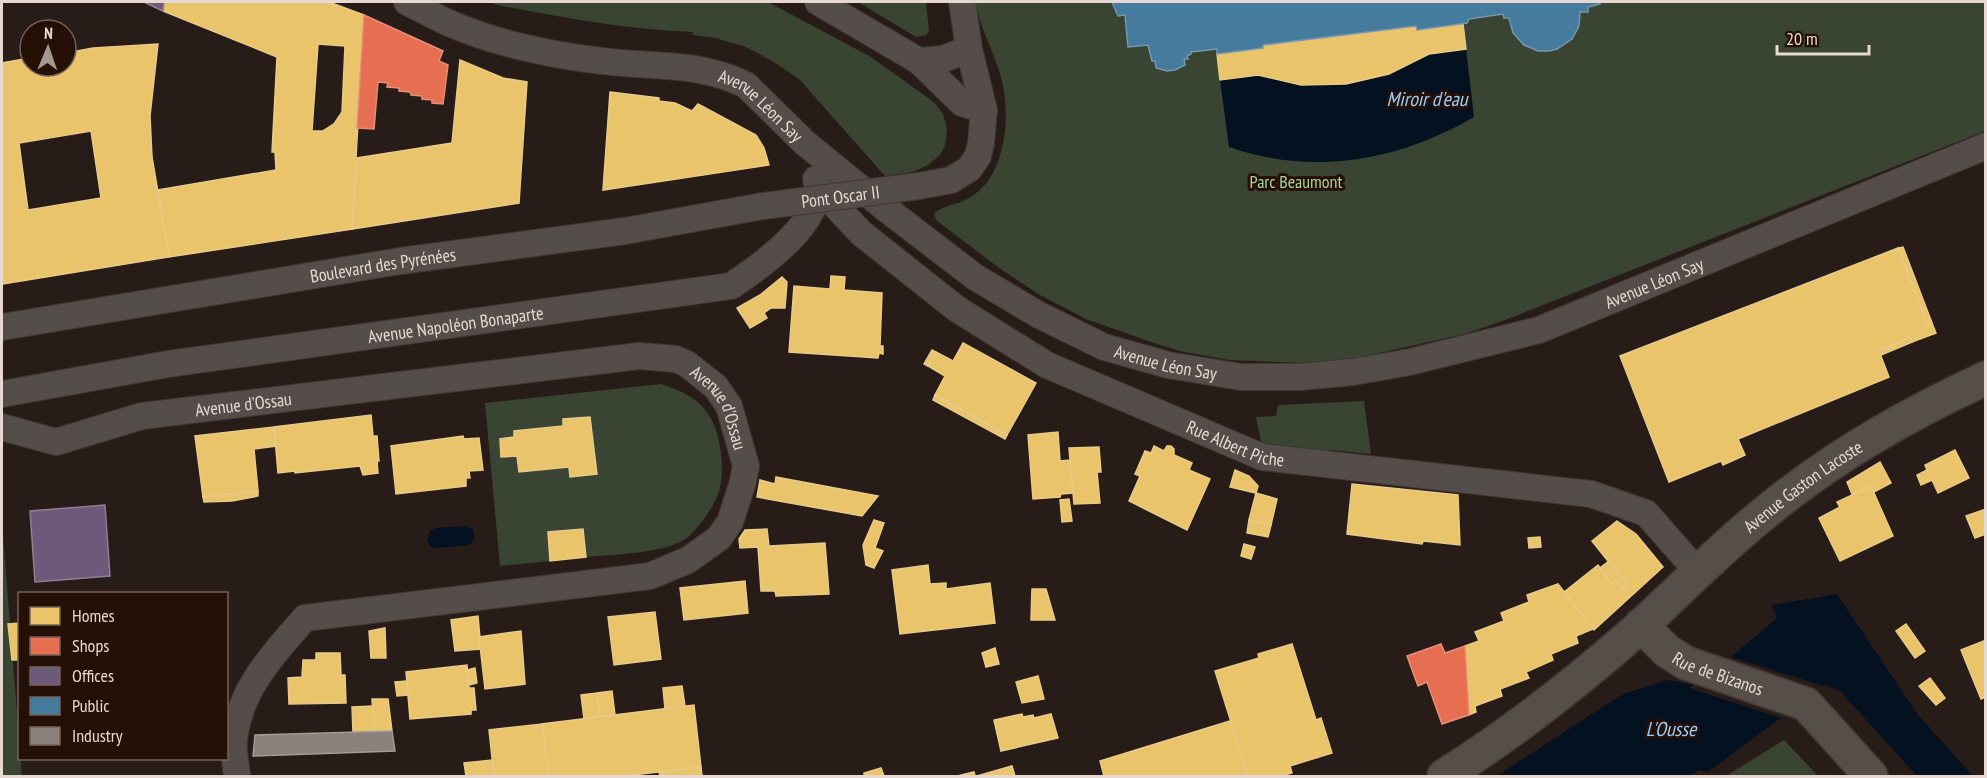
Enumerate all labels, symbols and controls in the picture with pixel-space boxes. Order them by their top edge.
north arrow [18,18,78,78]
scale bar [1777,18,1868,56]
text: N [44,23,53,43]
text: 20 m [1786,27,1818,50]
street label: Avenue Léon Say [716,64,809,147]
water label: Miroir d'eau [1387,86,1469,112]
park label: Parc Beaumont [1250,170,1343,193]
street label: Pont Oscar II [800,180,881,213]
street label: Boulevard des Pyrénées [308,242,457,287]
street label: Avenue Léon Say [1601,252,1707,313]
street label: Avenue Napoléon Bonaparte [366,301,545,348]
street label: Avenue Léon Say [1112,339,1219,384]
street label: Avenue d'Ossau [686,360,752,452]
street label: Avenue d'Ossau [194,387,293,421]
street label: Rue Albert Piche [1183,415,1285,471]
street label: Avenue Gaston Lacoste [1738,435,1867,538]
legend [18,592,228,760]
text: Homes [72,604,115,627]
text: Shops [72,634,109,657]
street label: Rue de Bizanos [1668,646,1766,700]
text: Offices [72,664,114,687]
text: Public [72,694,110,717]
water label: L'Ousse [1646,716,1698,742]
text: Industry [72,724,123,747]

